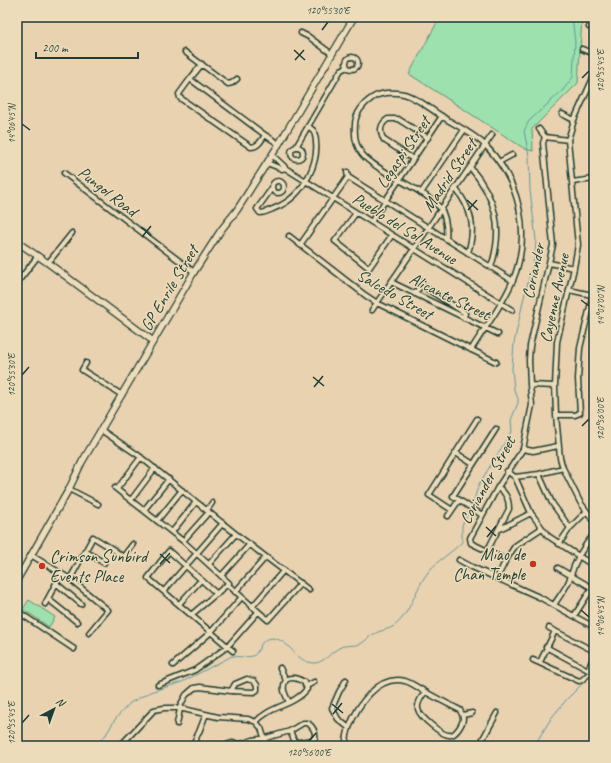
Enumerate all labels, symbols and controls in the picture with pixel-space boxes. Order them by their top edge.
text: 120°55'30"E [306,4,351,17]
scale bar [36,34,138,60]
text: 200 m [42,40,69,56]
text: 120°55'45"E [594,48,607,93]
text: 14°06'45"N [5,102,18,144]
street label: Legaspi Street [372,110,436,192]
street label: Madrid Street [417,133,483,216]
street label: Pungol Road [74,162,143,222]
street label: Pueblo del Sol Avenue [349,188,462,270]
street label: GP Enrile Street [136,240,204,335]
street label: Coriander [517,240,550,301]
street label: Cayenne Avenue [535,250,574,345]
street label: Salcedo Street [353,264,438,326]
street label: Alicante Street [406,268,496,326]
text: 14°07'00"N [594,284,607,326]
text: 120°55'30"E [5,352,18,397]
text: 120°56'00"E [594,396,607,441]
street label: Coriander Street [455,431,521,528]
place label: Miao de Chan Temple [453,544,526,585]
place label: Crimson Sunbird Events Place [50,546,150,587]
marker: Miao de Chan Temple [528,559,538,569]
marker: Crimson Sunbird Events Place [37,561,47,571]
text: 14°06'45"N [594,595,607,637]
north arrow [34,689,74,729]
text: N [53,694,69,710]
text: 120°55'45"E [5,700,18,745]
text: 120°56'00"E [287,746,332,759]

